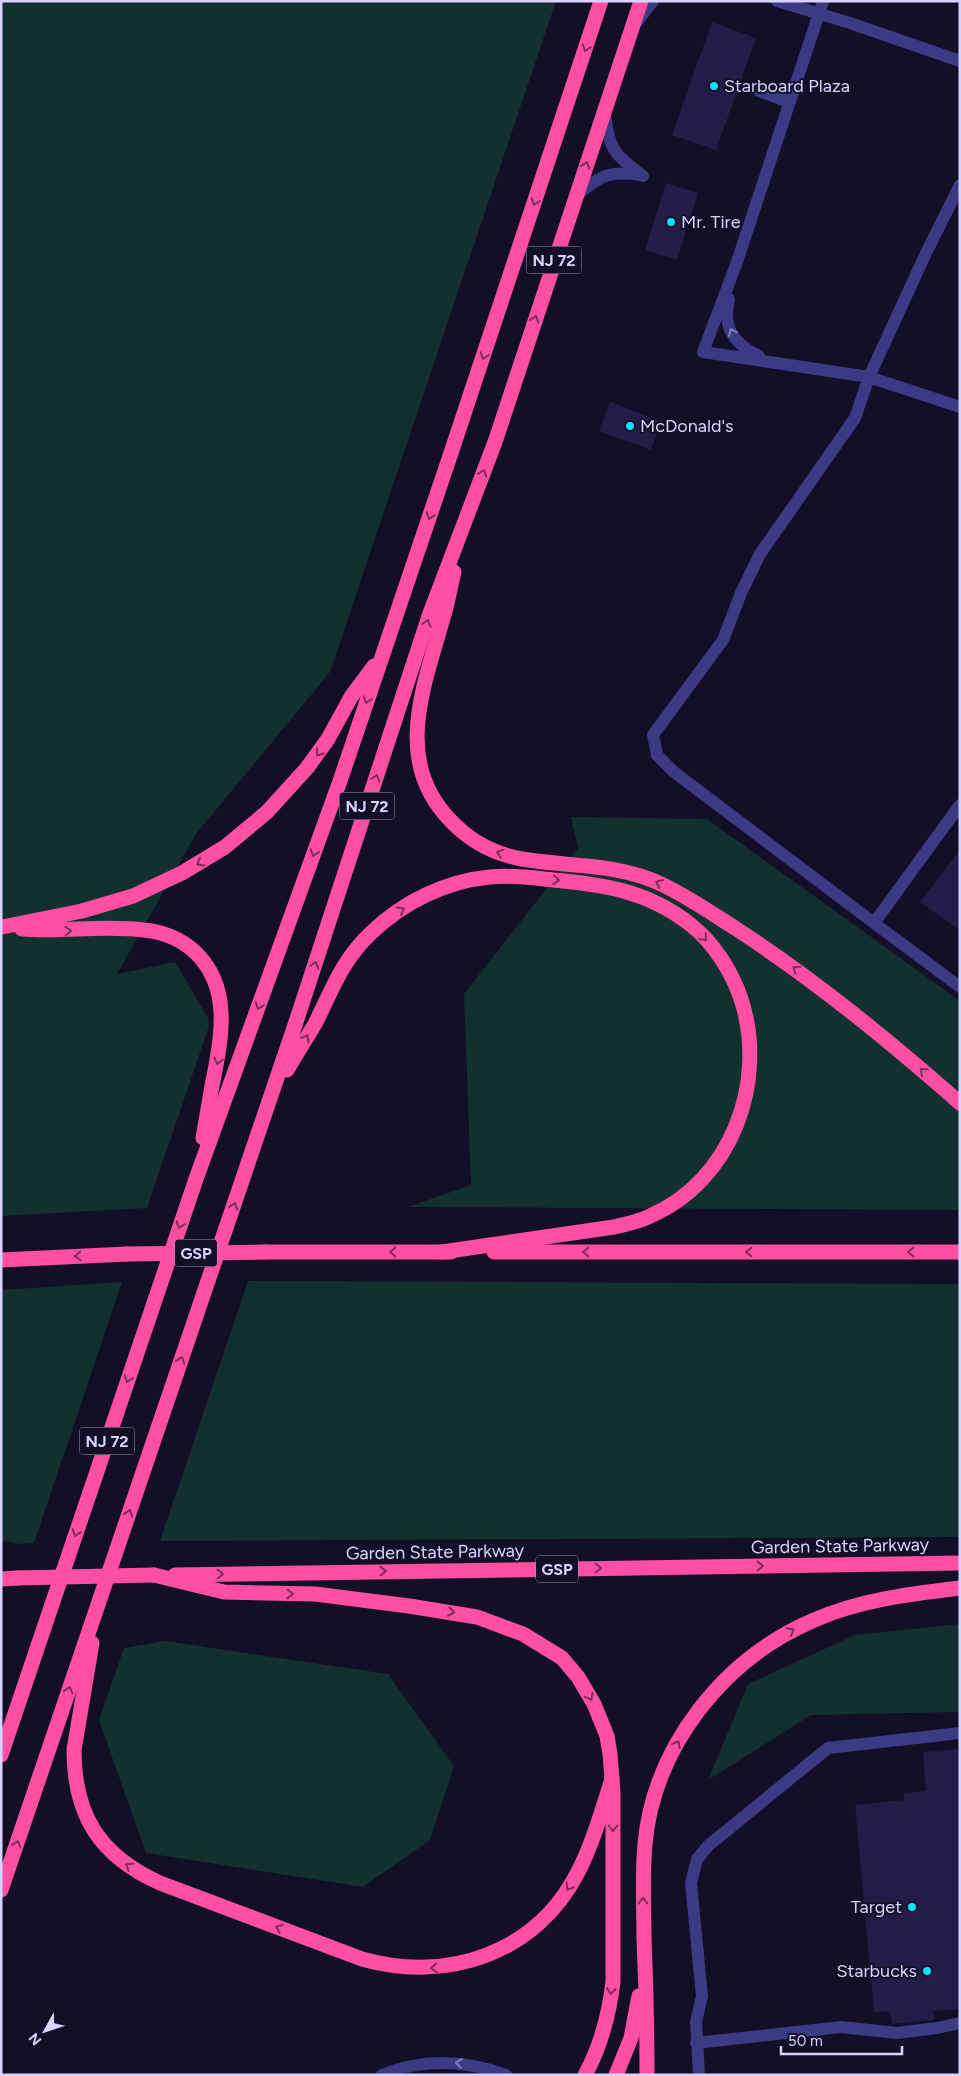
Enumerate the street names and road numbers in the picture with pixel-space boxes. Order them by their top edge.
road number: NJ 72 [526,246,582,274]
road number: NJ 72 [340,792,394,819]
road number: GSP [175,1240,217,1266]
road number: NJ 72 [80,1428,134,1454]
street label: Garden State Parkway [751,1533,930,1559]
street label: Garden State Parkway [346,1539,525,1565]
road number: GSP [536,1556,578,1582]

